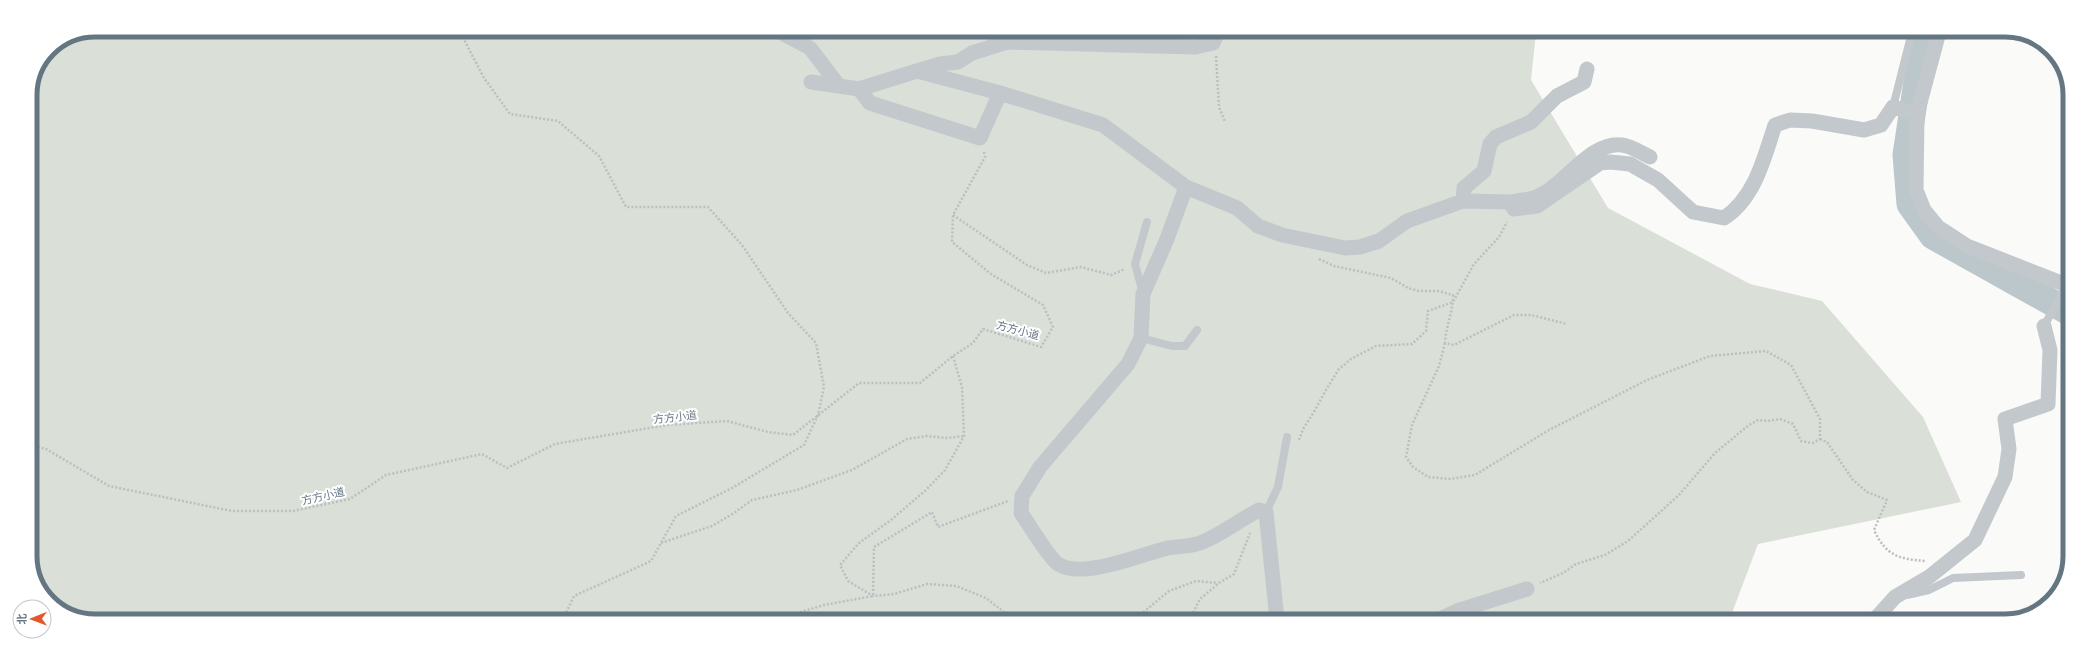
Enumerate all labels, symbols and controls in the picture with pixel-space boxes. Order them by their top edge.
street label: 方方小道 [995,318,1041,342]
street label: 方方小道 [652,408,698,426]
street label: 方方小道 [300,484,346,508]
north arrow [12,599,52,639]
text: 北 [15,614,29,625]

